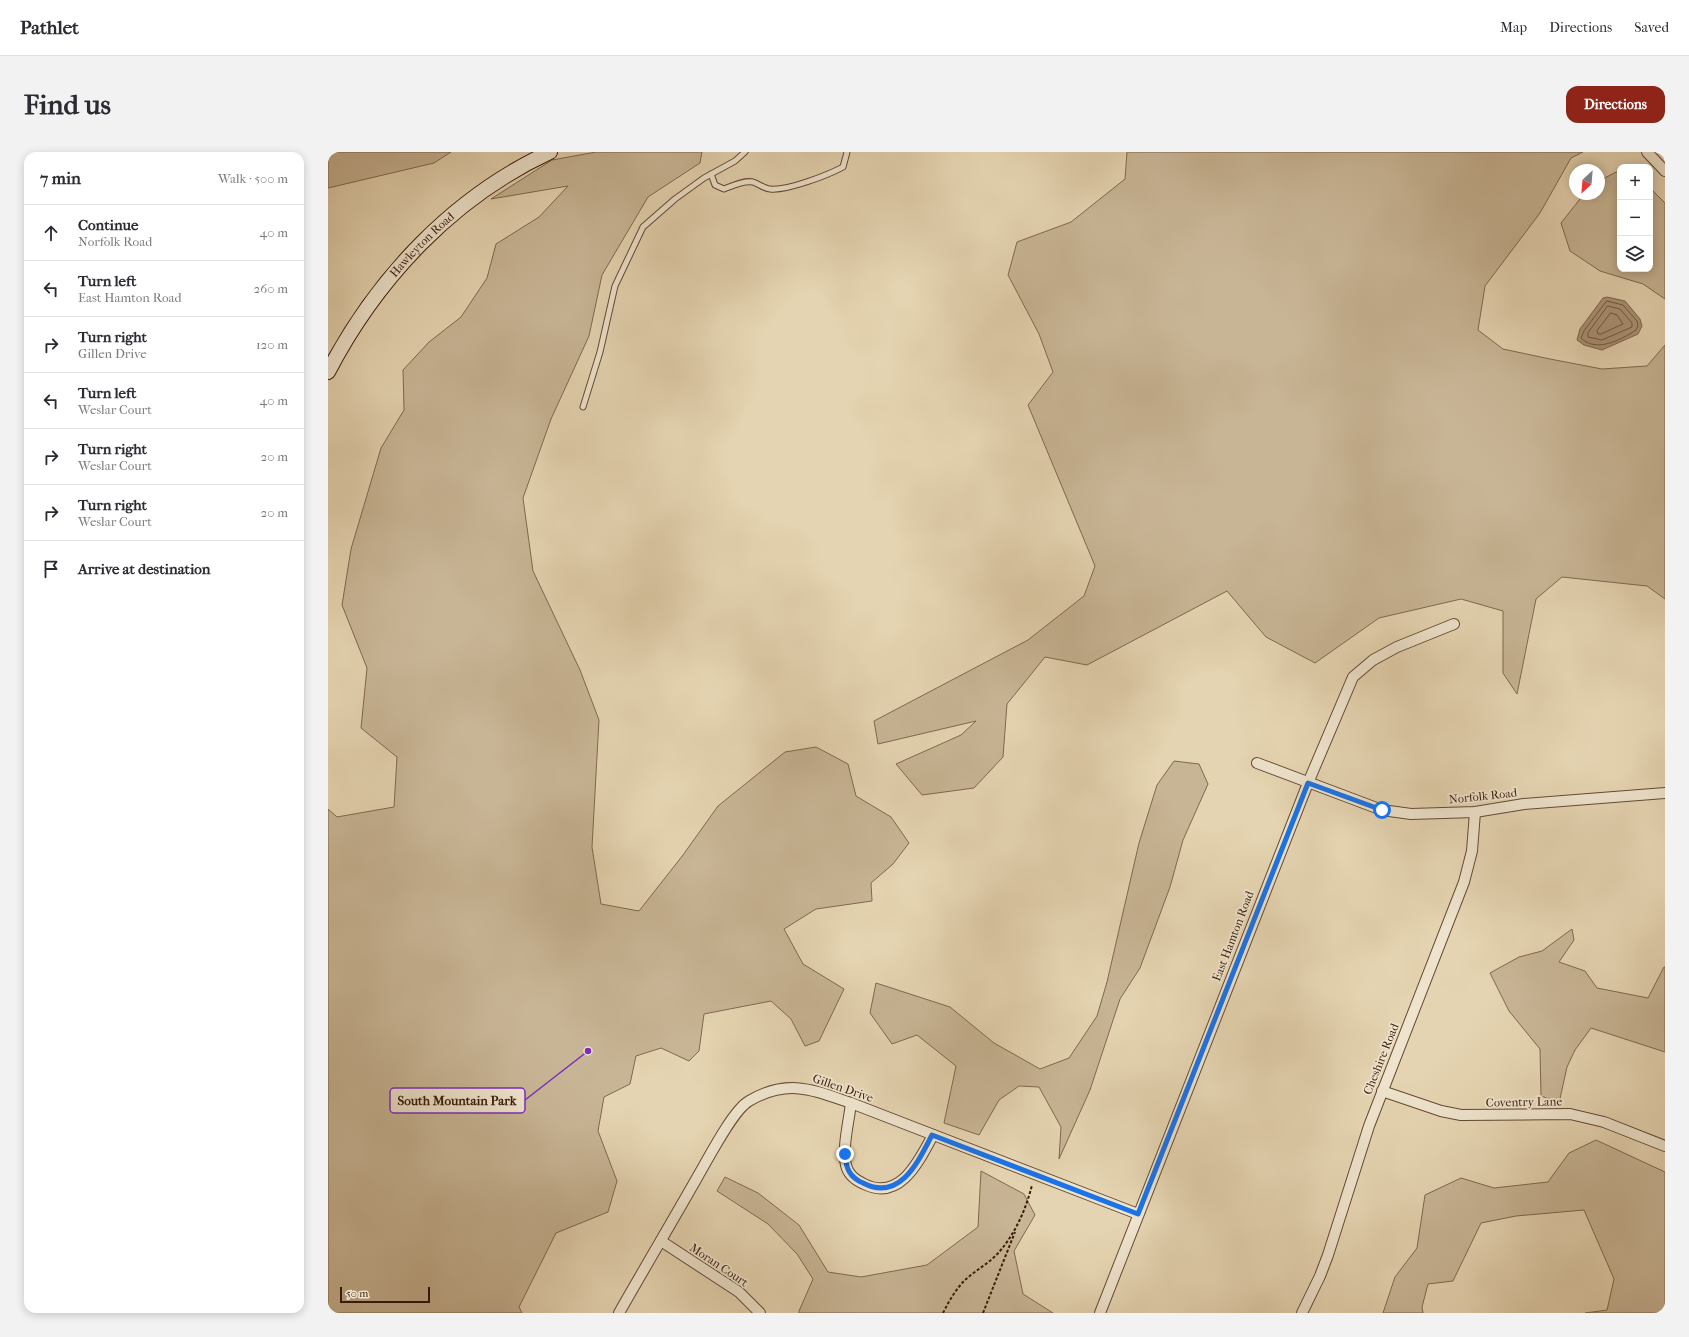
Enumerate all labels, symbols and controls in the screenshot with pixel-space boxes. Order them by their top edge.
text: Pathlet [20,17,79,39]
text: Map [1500,19,1527,36]
text: Directions [1549,19,1612,36]
text: Saved [1634,19,1669,36]
button: Directions [1566,86,1665,123]
text: Find us [24,88,111,121]
north arrow [1569,164,1605,200]
map controls [1617,164,1653,272]
button: + [1617,164,1653,200]
text: 7 min [40,168,81,188]
text: Walk · 500 m [218,171,288,186]
button: − [1617,200,1653,236]
street label: Hawleyton Road [387,209,457,280]
text: Continue [78,216,138,234]
icon: ahead [40,222,62,244]
text: 40 m [260,225,288,240]
text: Norfolk Road [78,234,152,249]
button: layers [1617,236,1653,272]
text: Turn left [78,272,136,290]
icon: left [40,278,62,300]
text: 260 m [254,281,288,296]
text: East Hamton Road [78,290,182,305]
text: Turn right [78,328,147,346]
icon: right [40,334,62,356]
text: 120 m [256,337,288,352]
text: Gillen Drive [78,346,147,361]
text: Turn left [78,384,136,402]
icon: left [40,390,62,412]
text: 40 m [260,393,288,408]
text: Weslar Court [78,402,152,417]
text: Turn right [78,440,147,458]
icon: right [40,446,62,468]
text: 20 m [261,449,288,464]
text: Weslar Court [78,458,152,473]
text: Turn right [78,496,147,514]
icon: right [40,502,62,524]
text: 20 m [261,505,288,520]
text: Weslar Court [78,514,152,529]
icon: arrive [40,558,62,580]
text: Arrive at destination [78,560,210,578]
street label: Norfolk Road [1448,785,1518,807]
route start [1373,801,1391,819]
street label: East Hamton Road [1209,888,1257,983]
street label: Cheshire Road [1360,1021,1402,1097]
street label: Gillen Drive [811,1071,875,1105]
callout: South Mountain Park [390,1088,525,1113]
text: South Mountain Park [398,1093,518,1108]
street label: Coventry Lane [1486,1094,1562,1110]
route end [836,1145,854,1163]
street label: Moran Court [687,1240,751,1290]
scale bar [340,1285,430,1304]
text: 50 m [346,1287,368,1300]

